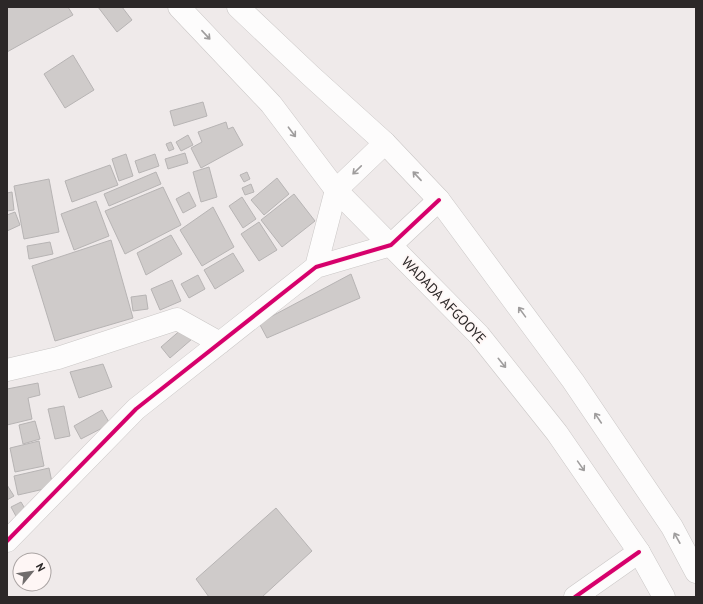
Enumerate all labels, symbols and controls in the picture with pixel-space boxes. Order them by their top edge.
one-way arrow [201,30,211,40]
one-way arrow [288,127,297,138]
one-way arrow [352,165,362,175]
one-way arrow [412,171,422,181]
street label: WADADA AFGOOYE [398,253,490,347]
one-way arrow [518,307,526,318]
one-way arrow [497,358,506,369]
one-way arrow [594,413,602,424]
one-way arrow [577,461,585,472]
one-way arrow [673,532,681,544]
north arrow [12,552,52,592]
text: N [33,561,49,574]

